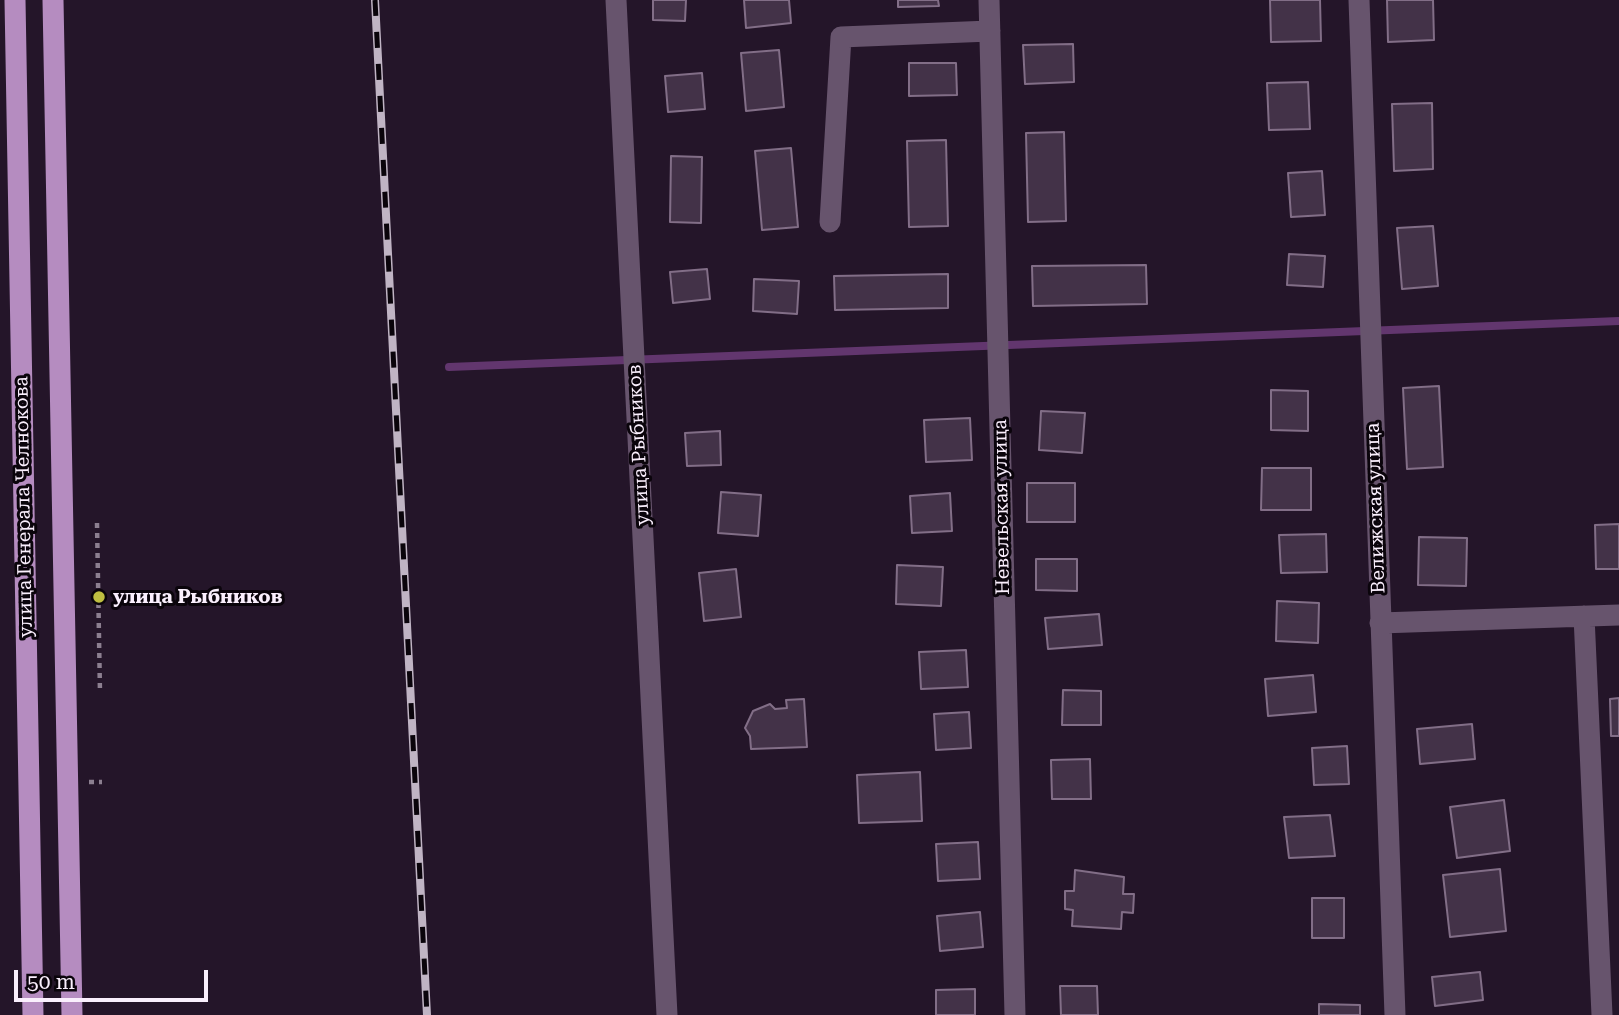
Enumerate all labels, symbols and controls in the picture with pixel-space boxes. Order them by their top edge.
street label: улица Рыбников [623,364,655,526]
street label: улица Генерала Челнокова [10,376,38,638]
street label: Невельская улица [989,419,1015,595]
street label: Велижская улица [1362,422,1390,594]
place label: улица Рыбников [113,586,282,608]
marker: улица Рыбников [91,589,107,605]
scale bar [18,956,212,1000]
text: 50 m [27,970,75,994]

